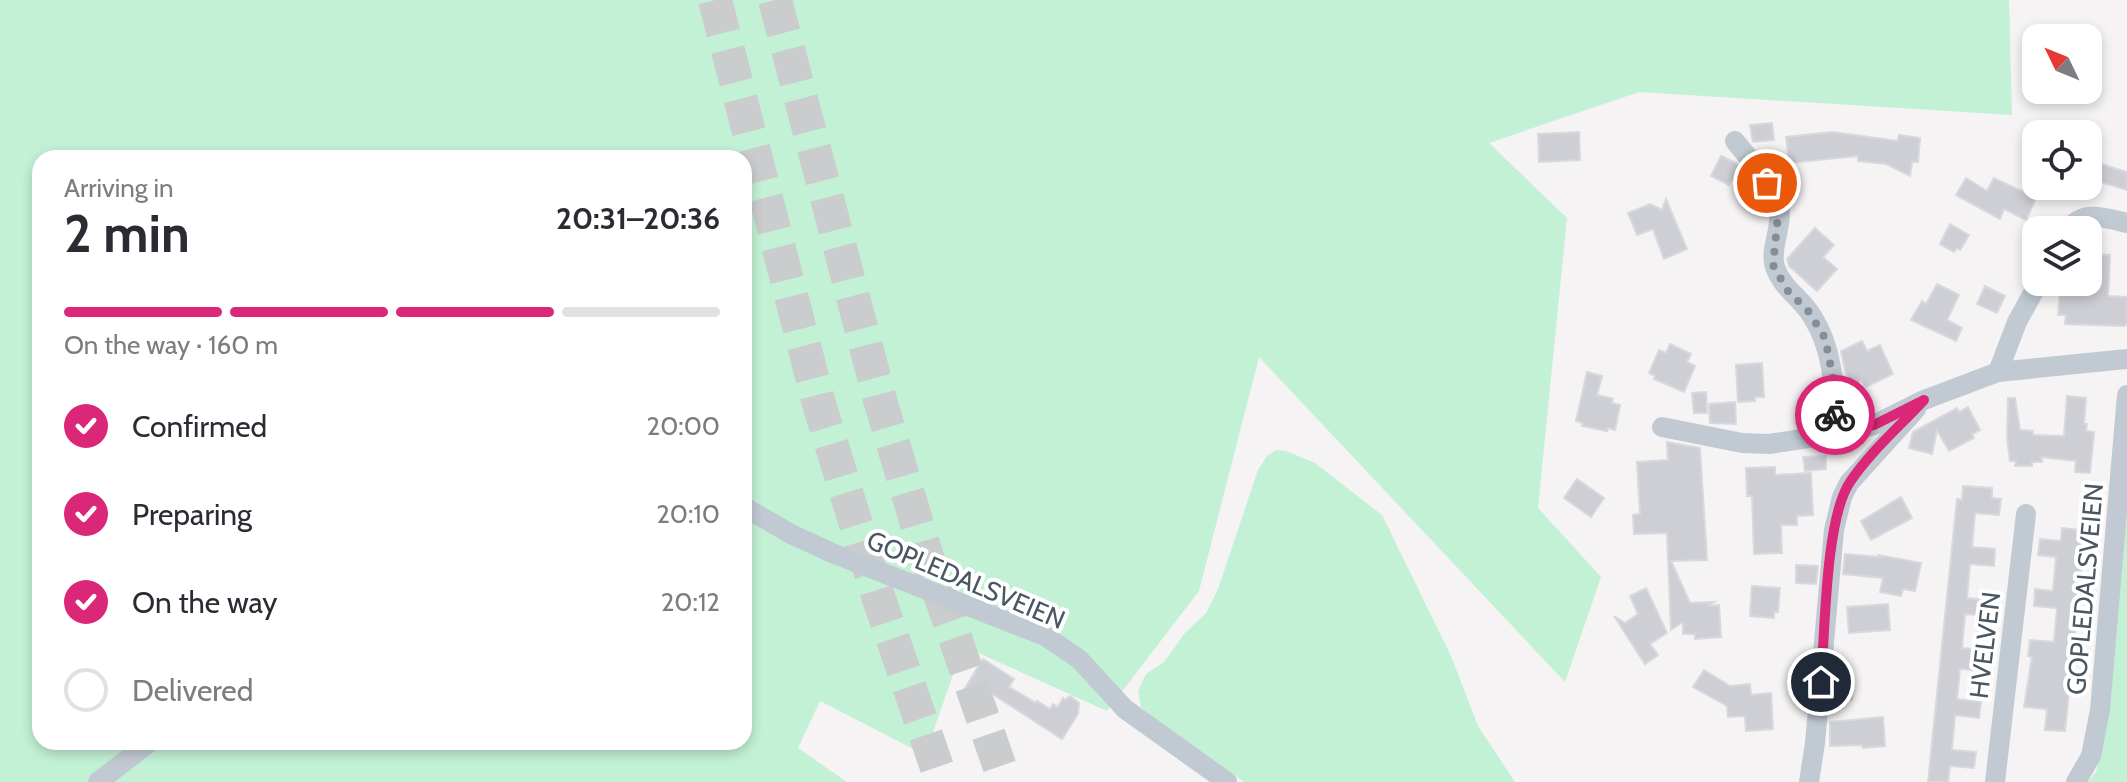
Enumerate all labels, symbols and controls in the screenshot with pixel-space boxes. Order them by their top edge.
north arrow [2022,24,2102,104]
map controls [2022,24,2102,296]
button: locate [2022,120,2102,200]
pin [1733,149,1801,217]
icon: bag [1745,161,1789,205]
text: Arriving in [64,172,174,204]
text: 20:31–20:36 [556,200,720,237]
text: 2 min [64,202,190,265]
button: layers [2022,216,2102,296]
text: On the way · 160 m [64,329,278,361]
courier [1795,375,1875,455]
icon: bike [1813,393,1857,437]
icon: check [64,404,108,448]
text: Confirmed [132,408,267,445]
text: 20:00 [647,410,720,442]
street label: GOPLEDALSVEIEN [2060,482,2110,696]
icon: check [64,492,108,536]
text: Preparing [132,496,252,533]
text: 20:10 [656,498,720,530]
street label: GOPLEDALSVEIEN [862,524,1070,636]
icon: check [64,580,108,624]
text: On the way [132,584,277,621]
text: 20:12 [661,586,720,618]
street label: HVELVEN [1963,590,2007,700]
pin [1787,648,1855,716]
icon: home [1799,660,1843,704]
text: Delivered [132,672,253,709]

